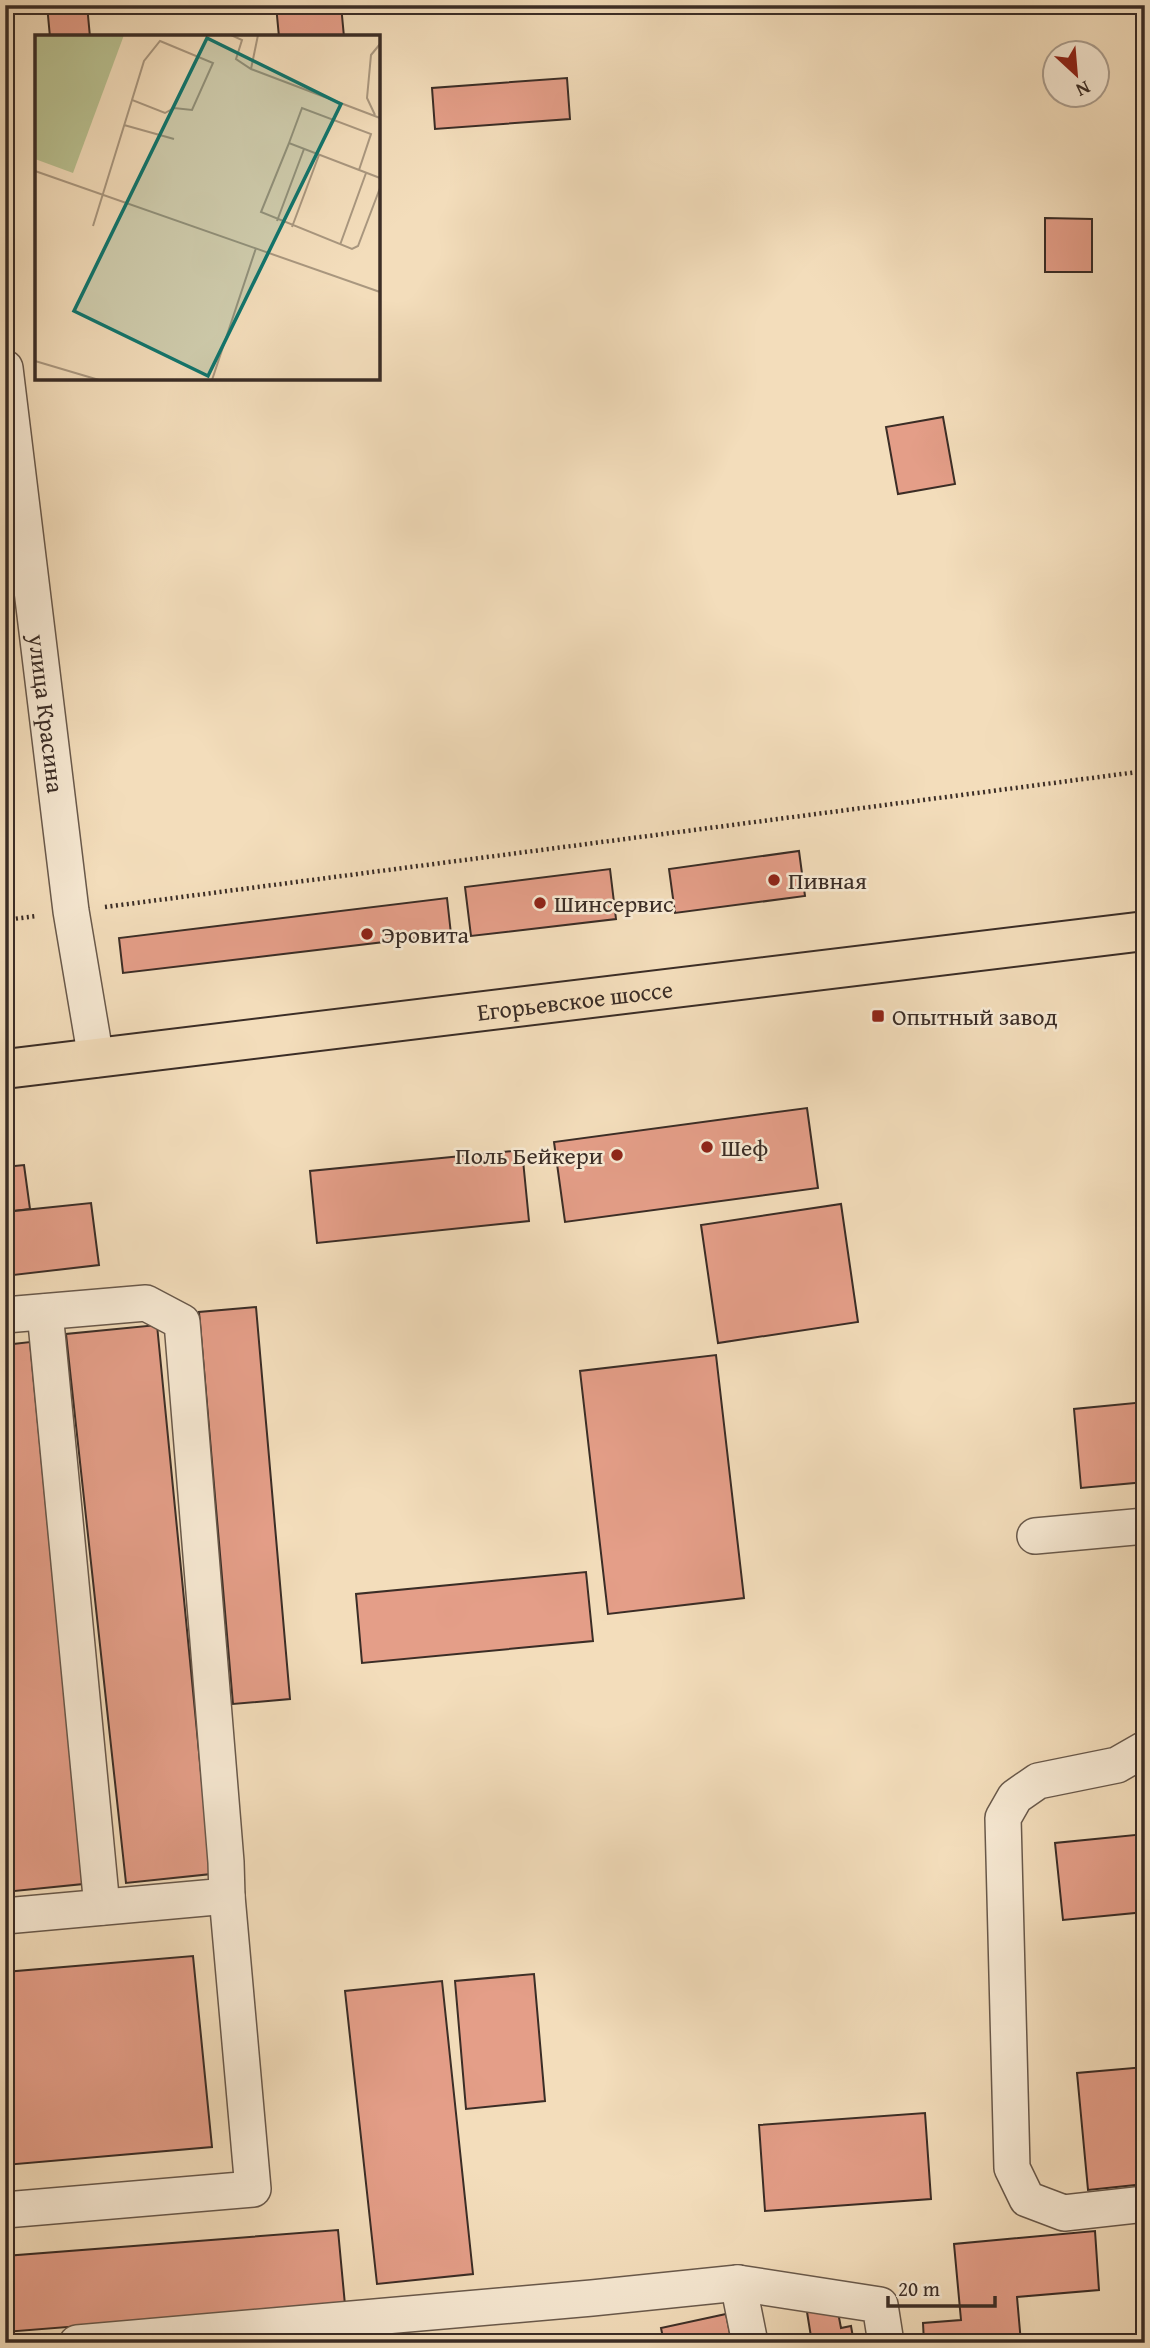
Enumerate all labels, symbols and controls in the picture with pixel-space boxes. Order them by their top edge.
inset map [35,35,380,380]
north arrow [1042,38,1112,108]
text: N [1071,74,1095,105]
street label: улица Красина [20,631,74,795]
place label: Пивная [788,863,867,898]
marker: Пивная [766,872,782,888]
place label: Шинсервис [554,886,674,921]
marker: Шинсервис [532,895,548,911]
place label: Эровита [381,917,469,952]
marker: Эровита [359,926,375,942]
street label: Егорьевское шоссе [475,971,675,1029]
place label: Опытный завод [892,999,1058,1034]
marker: Опытный завод [870,1008,886,1024]
place label: Шеф [721,1130,768,1165]
place label: Поль Бейкери [455,1138,603,1173]
marker: Шеф [699,1139,715,1155]
marker: Поль Бейкери [609,1147,625,1163]
scale bar [888,2264,994,2308]
text: 20 m [898,2273,940,2304]

